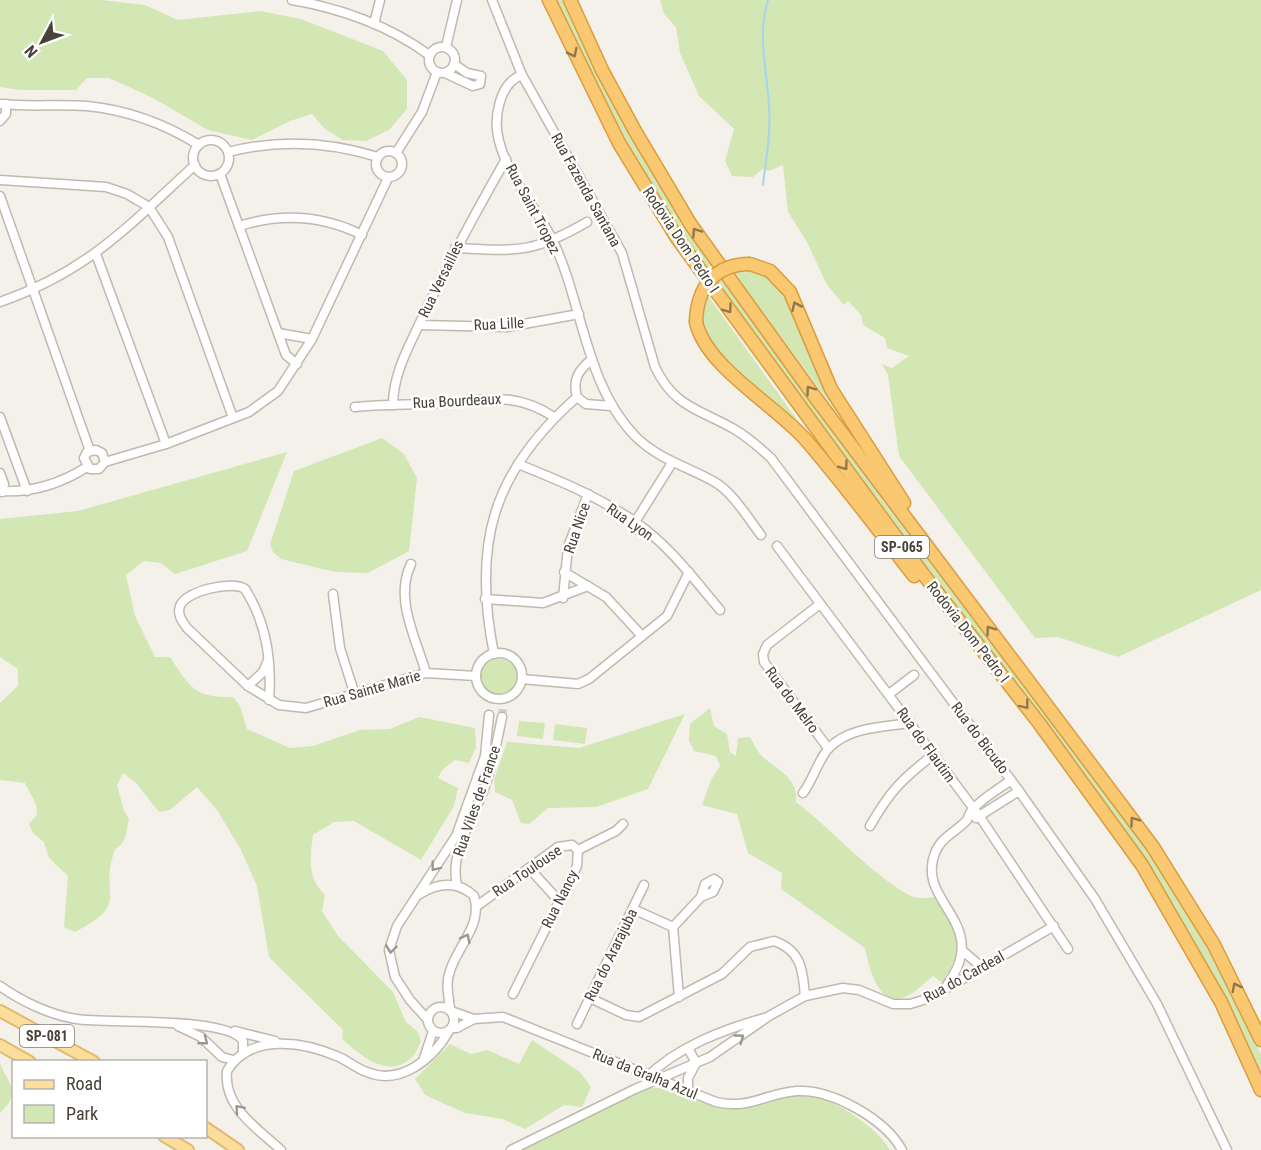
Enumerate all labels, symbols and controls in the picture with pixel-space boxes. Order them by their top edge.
north arrow [12,12,72,72]
text: N [21,42,41,61]
one-way arrow [565,47,577,58]
street label: Rua Fazenda Santana [547,130,625,250]
street label: Rua Saint Tropez [502,161,564,257]
street label: Rodovia Dom Pedro I [639,184,723,296]
one-way arrow [692,227,703,238]
street label: Rua Versailles [415,237,468,321]
one-way arrow [791,301,803,312]
one-way arrow [721,303,732,314]
street label: Rua Lille [473,314,525,334]
one-way arrow [806,385,817,396]
street label: Rua Bourdeaux [412,390,502,412]
one-way arrow [836,460,847,471]
street label: Rua Lyon [603,499,657,545]
street label: Rua Nice [560,500,594,556]
road number: SP-065 [875,536,929,558]
street label: Rodovia Dom Pedro I [923,578,1013,686]
one-way arrow [986,625,997,636]
street label: Rua do Melro [761,663,823,737]
street label: Rua Sainte Marie [321,667,423,711]
street label: Rua do Bicudo [947,699,1013,777]
one-way arrow [1017,699,1028,710]
street label: Rua do Flautim [893,704,959,786]
street label: Rua Viles de France [450,743,504,859]
one-way arrow [1130,817,1141,828]
street label: Rua Toulouse [489,841,565,901]
one-way arrow [432,860,443,871]
street label: Rua Nancy [538,867,582,931]
street label: Rua do Ararajuba [581,906,641,1004]
one-way arrow [459,933,471,944]
one-way arrow [385,944,398,954]
street label: Rua do Cardeal [921,947,1007,1007]
one-way arrow [1232,983,1243,993]
road number: SP-081 [20,1025,74,1047]
one-way arrow [197,1033,208,1044]
one-way arrow [734,1034,745,1045]
street label: Rua da Gralha Azul [590,1045,700,1103]
legend [12,1060,207,1138]
text: Road [66,1073,102,1094]
text: Park [66,1103,98,1124]
one-way arrow [235,1105,246,1116]

